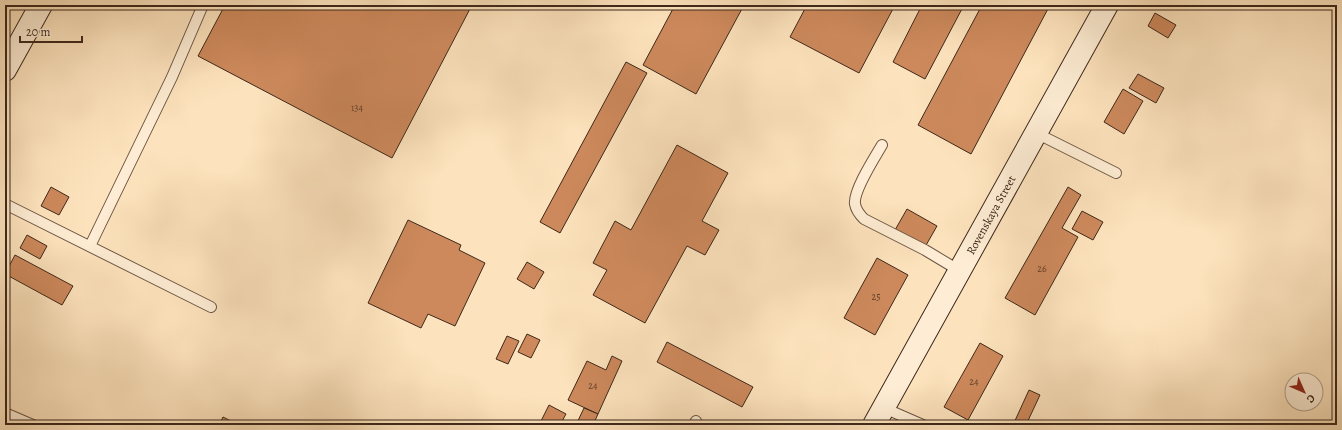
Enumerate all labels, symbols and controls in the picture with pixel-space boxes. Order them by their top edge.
scale bar [20,18,82,44]
text: 20 m [26,24,50,40]
house number: 134 [351,101,364,114]
street label: Rovenskaya Street [963,172,1019,258]
house number: 26 [1037,262,1047,275]
house number: 25 [871,290,881,303]
north arrow [1284,372,1324,412]
house number: 24 [969,375,979,388]
house number: 24 [588,379,598,392]
text: С [1303,391,1318,407]

